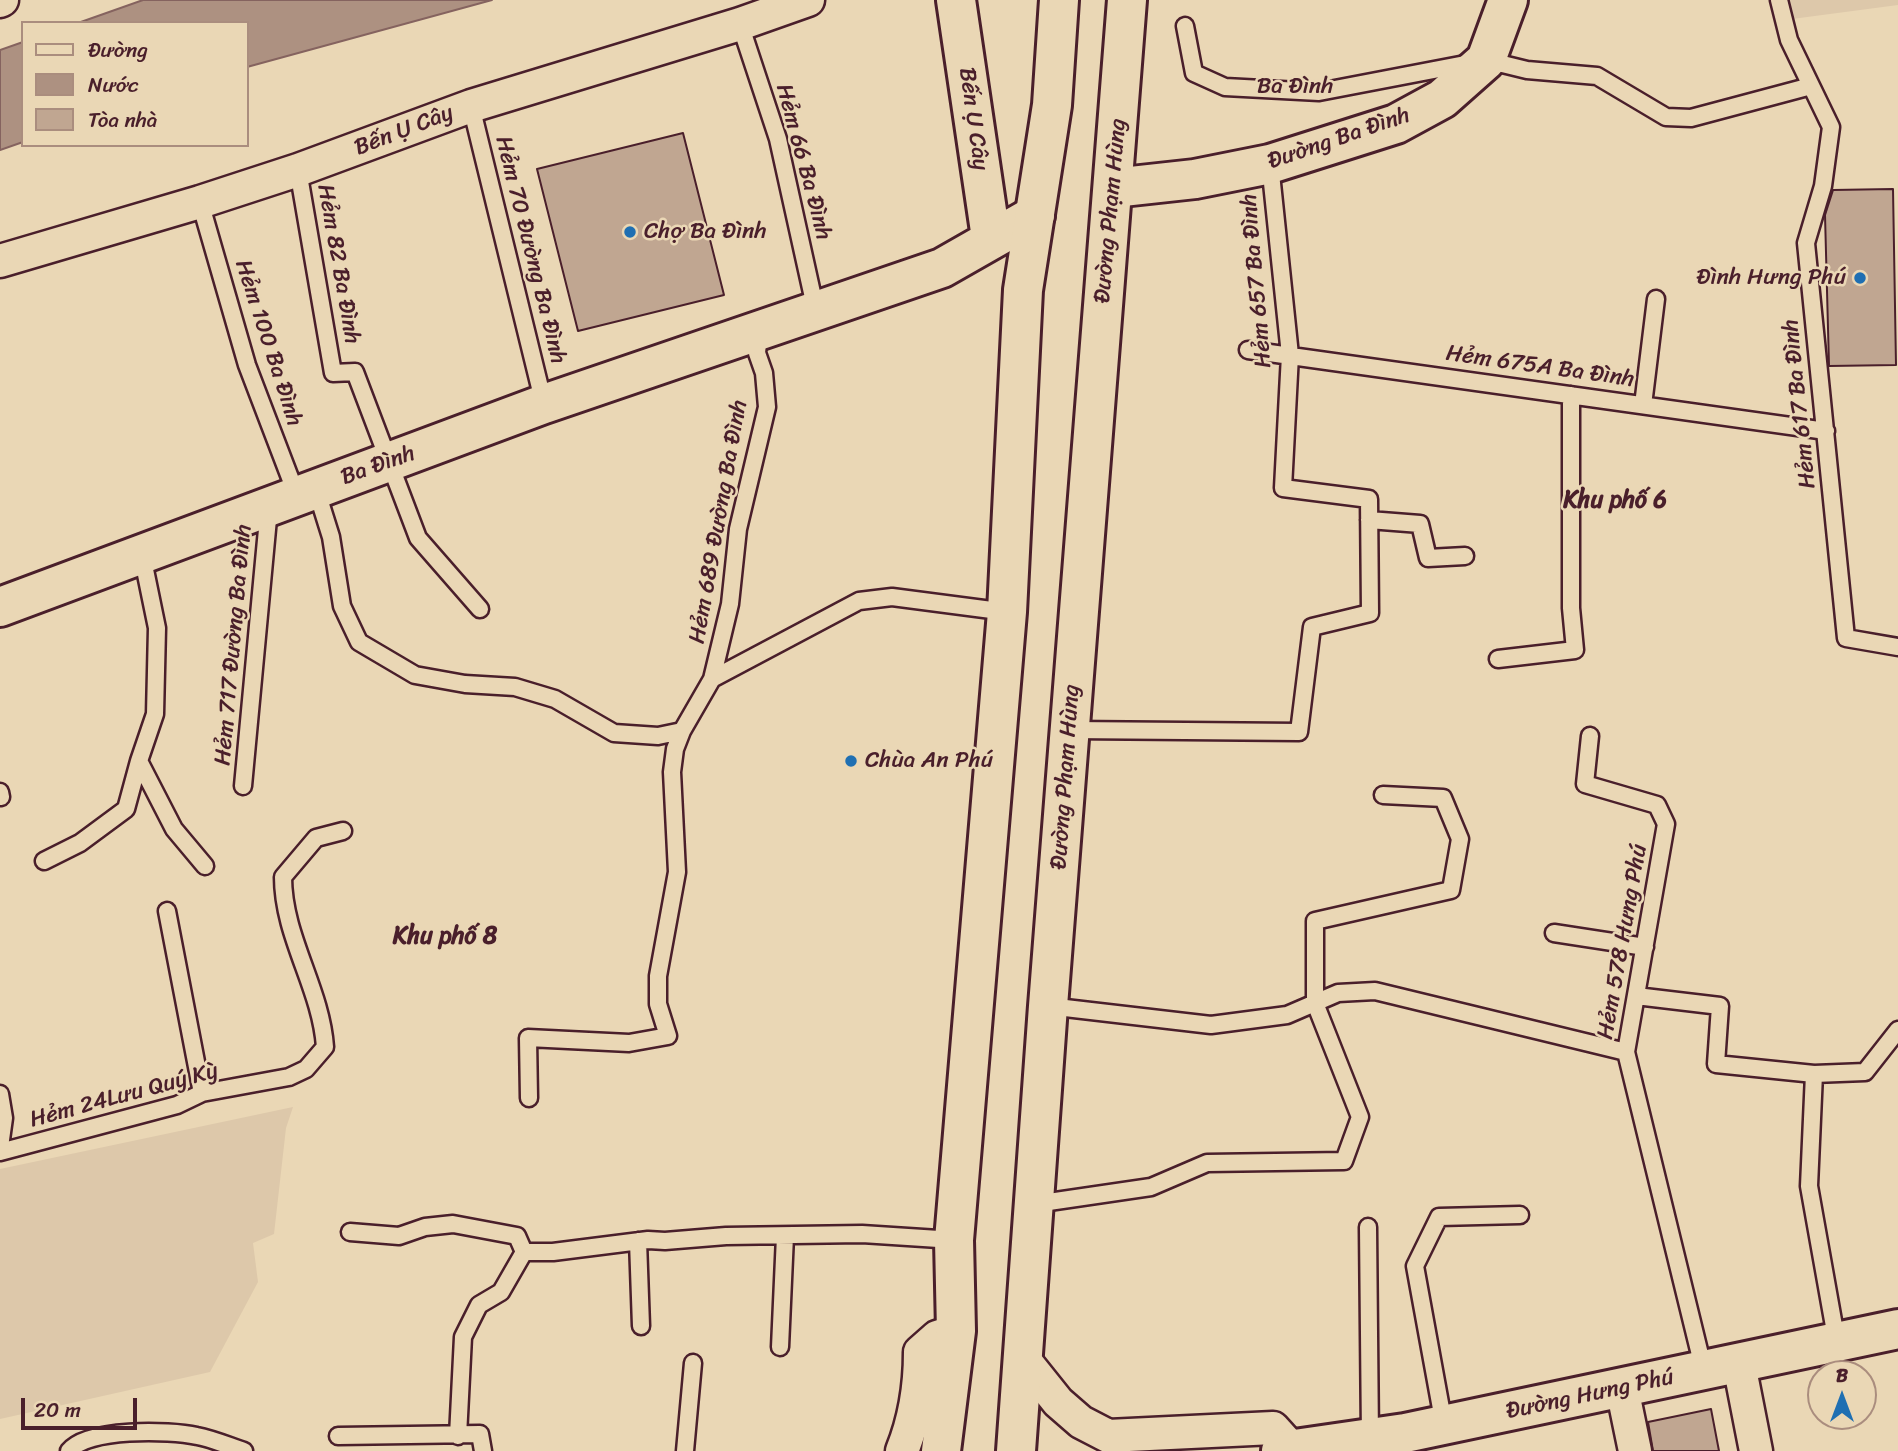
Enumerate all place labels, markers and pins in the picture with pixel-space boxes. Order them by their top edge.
place label: Chợ Ba Đình [644,218,766,246]
marker: Chợ Ba Đình [622,224,638,240]
place label: Đình Hưng Phú [1697,264,1846,292]
marker: Đình Hưng Phú [1852,270,1868,286]
place label: Chùa An Phú [865,747,993,775]
marker: Chùa An Phú [843,753,859,769]

